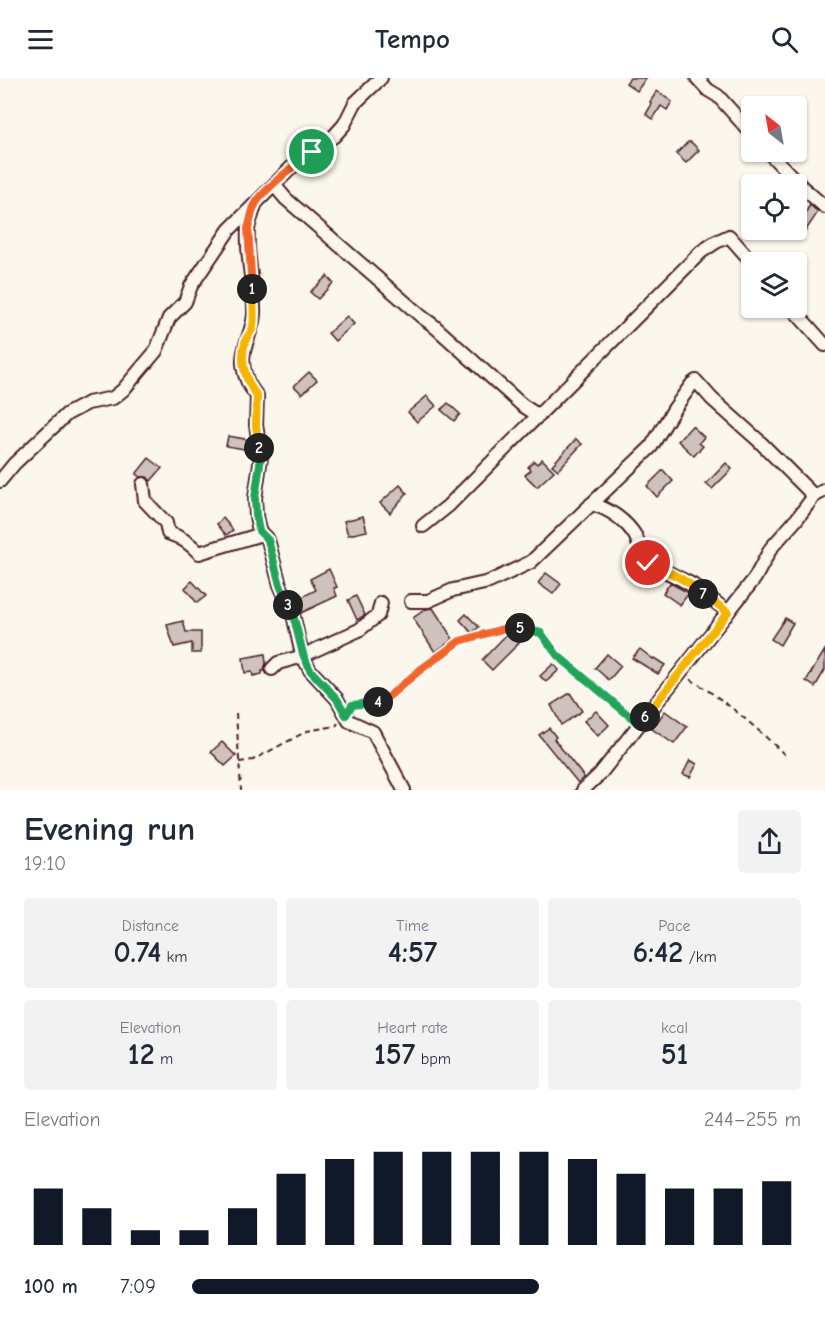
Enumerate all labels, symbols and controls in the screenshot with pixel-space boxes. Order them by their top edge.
icon: menu [24,23,57,56]
icon: search [768,23,801,56]
text: Tempo [375,24,450,55]
north arrow [741,96,807,162]
map controls [741,96,807,318]
pin [286,126,337,177]
icon: arrive [295,135,328,168]
button: locate [741,174,807,240]
button: layers [741,252,807,318]
pin: 1 [237,274,267,304]
text: 1 [249,280,255,298]
pin: 2 [244,433,274,463]
text: 2 [255,439,263,457]
pin [622,537,673,588]
icon: check [631,546,664,579]
pin: 7 [688,579,718,609]
text: 7 [699,585,707,603]
pin: 3 [273,590,303,620]
text: 3 [284,596,292,614]
pin: 5 [505,613,535,643]
text: 5 [516,619,524,637]
pin: 4 [363,687,393,717]
text: 4 [374,693,382,711]
pin: 6 [630,702,660,732]
text: 6 [641,708,649,726]
text: Evening run [24,810,195,848]
button: share [738,810,801,873]
text: 19:10 [24,852,66,875]
text: Distance [122,917,179,935]
text: Time [396,917,429,935]
text: Pace [658,917,691,935]
text: 0.74 [113,935,161,970]
text: 4:57 [388,935,437,970]
text: 6:42 [632,935,683,970]
text: km [161,948,188,966]
text: /km [683,948,717,966]
text: Elevation [120,1019,181,1037]
text: Heart rate [377,1019,448,1037]
text: kcal [661,1019,688,1037]
text: 12 [128,1037,155,1072]
text: 157 [374,1037,415,1072]
text: 51 [661,1037,688,1072]
text: m [155,1050,173,1068]
text: bpm [415,1050,451,1068]
text: Elevation [24,1108,101,1131]
text: 244–255 m [704,1108,801,1131]
text: 100 m [24,1275,78,1298]
text: 7:09 [120,1275,156,1298]

